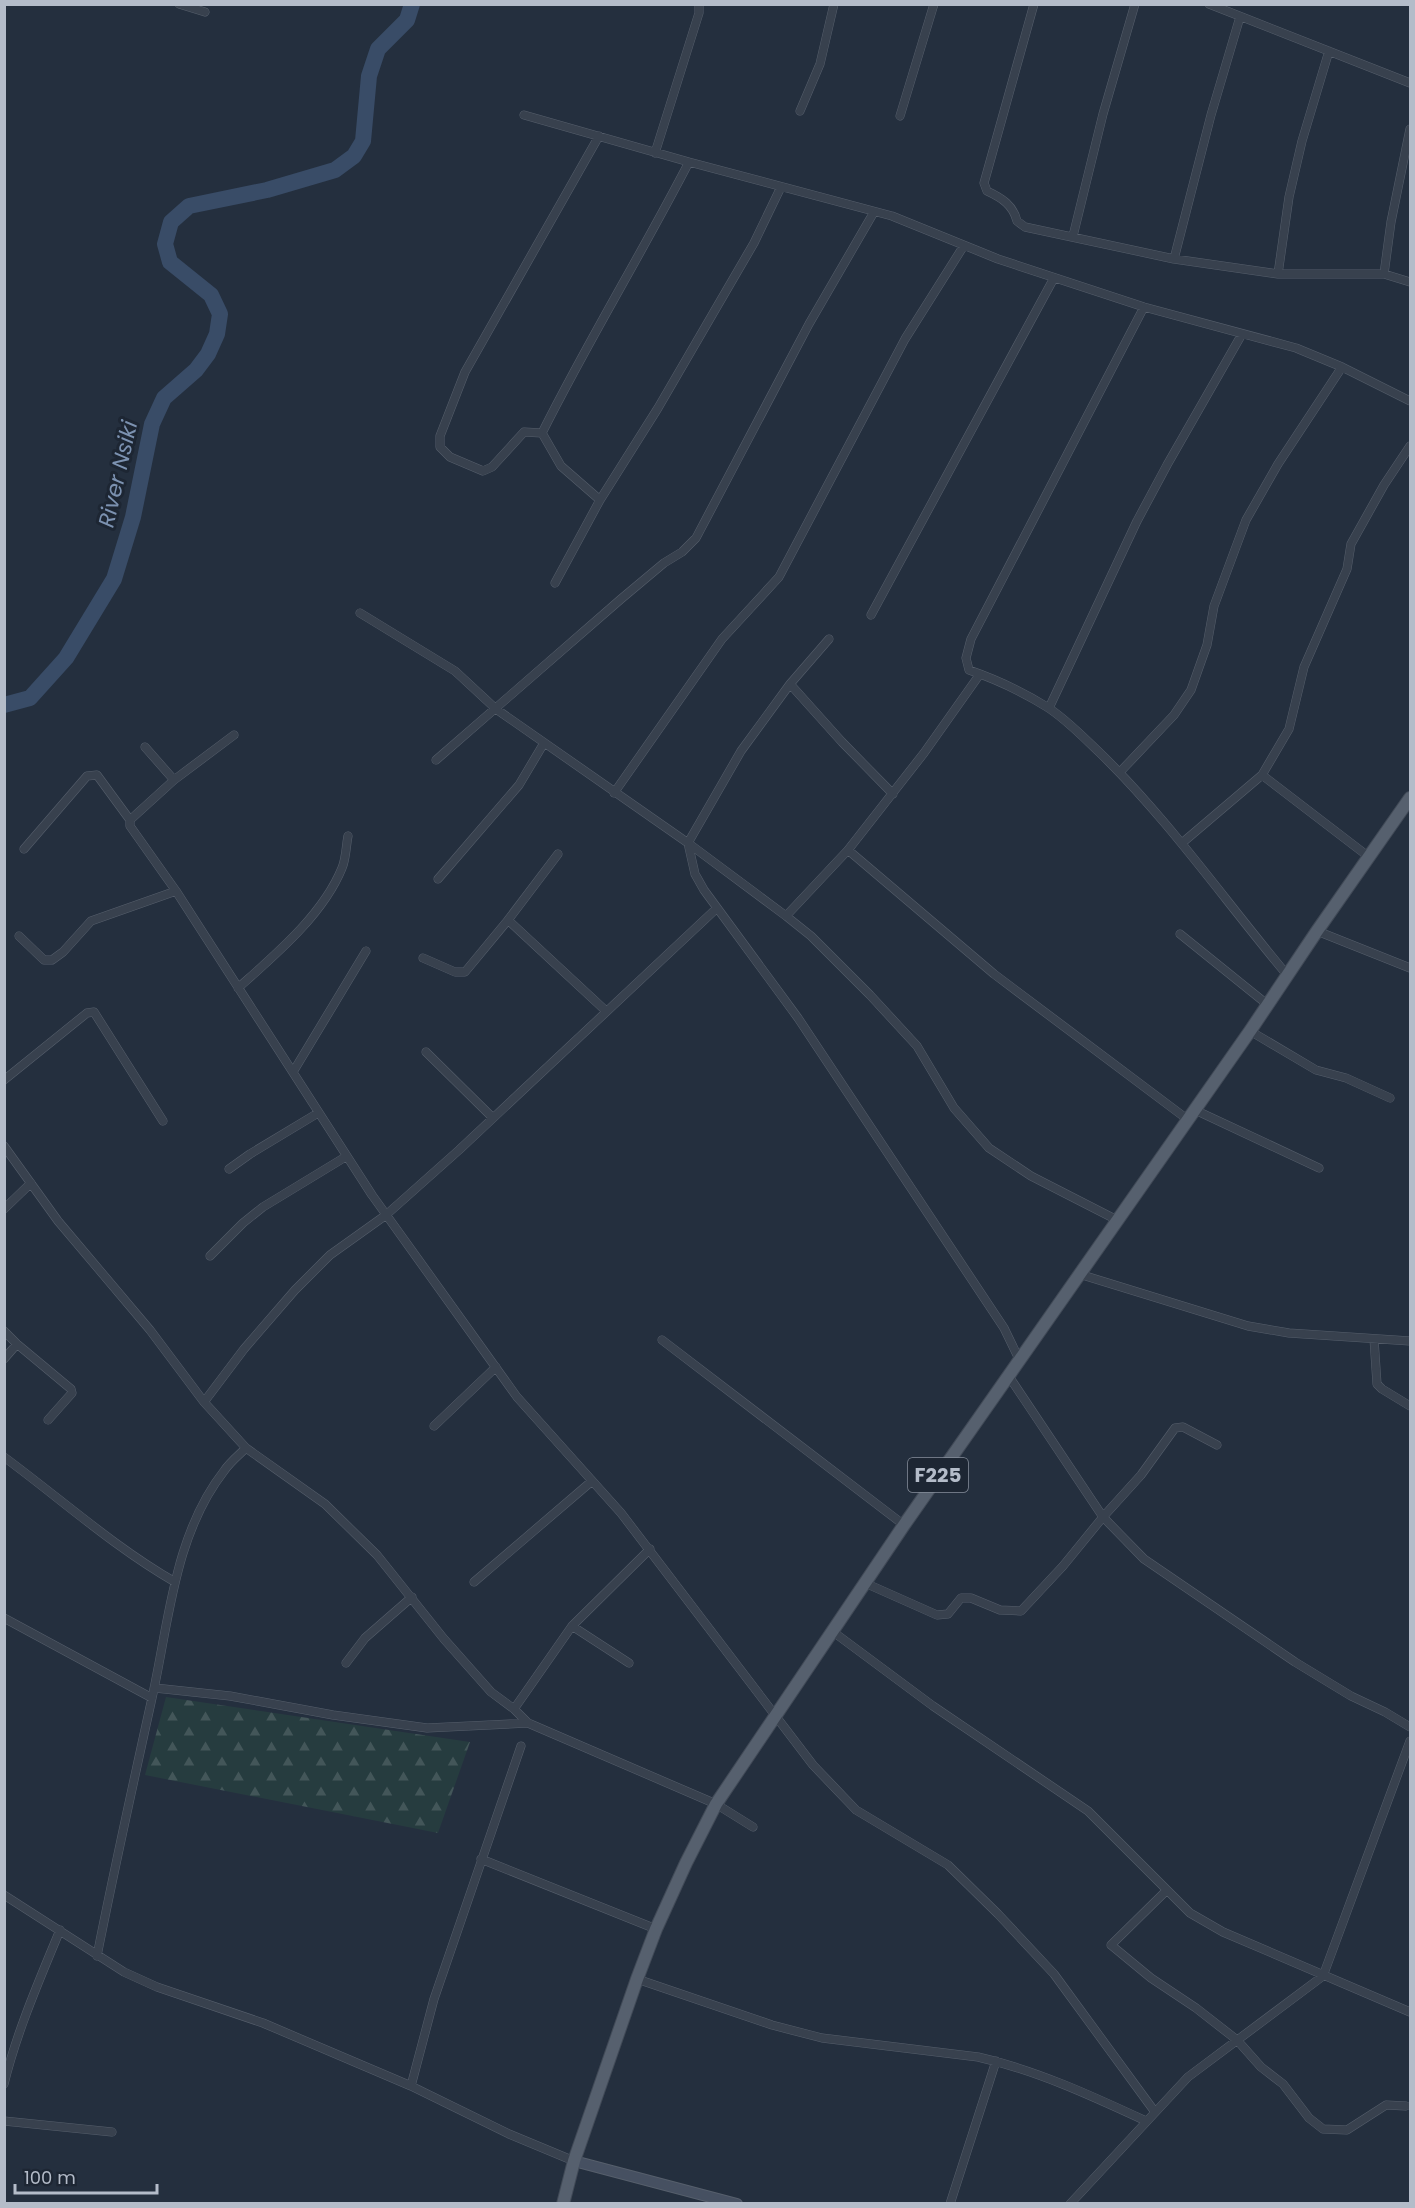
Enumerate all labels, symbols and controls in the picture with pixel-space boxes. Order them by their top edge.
water label: River Nsiki [91,417,145,530]
road number: F225 [908,1458,968,1492]
scale bar [15,2157,158,2195]
text: 100 m [24,2165,76,2190]

